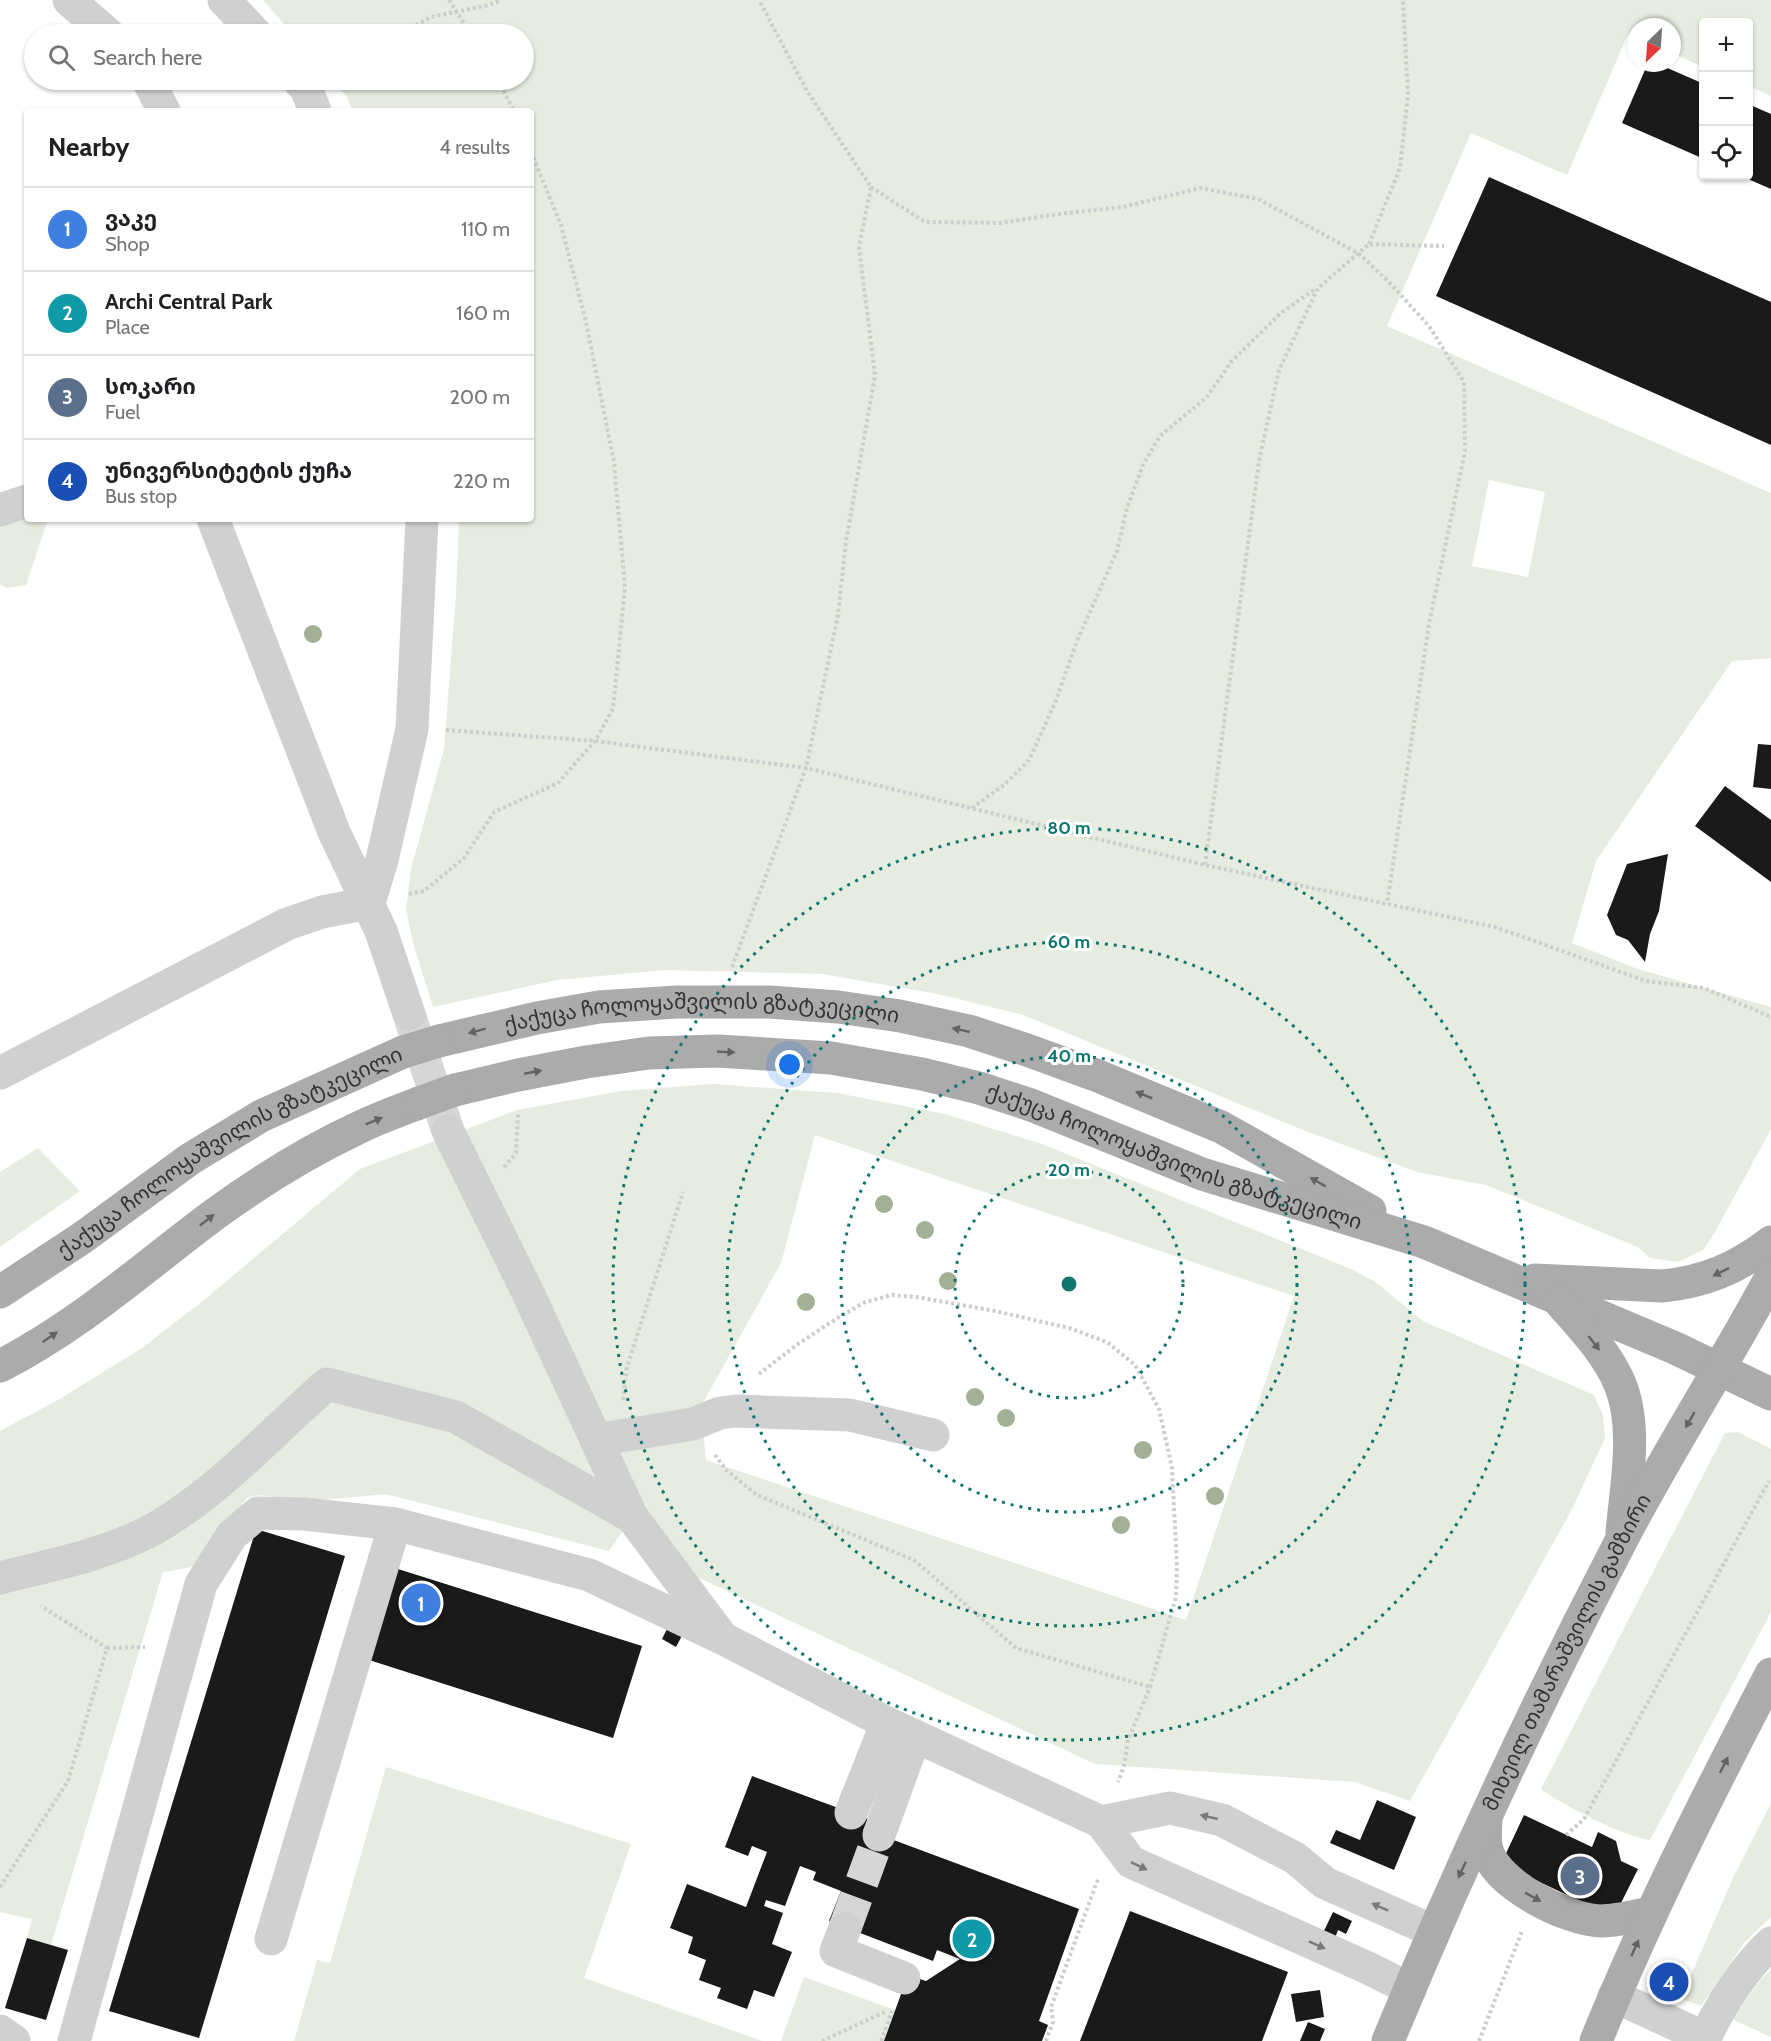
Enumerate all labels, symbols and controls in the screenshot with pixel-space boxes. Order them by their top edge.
north arrow [1627,18,1681,72]
map controls [1699,18,1753,180]
button: + [1699,18,1753,72]
search box [24,24,534,90]
icon: search [45,41,78,74]
text: Search here [93,44,202,71]
button: − [1699,72,1753,126]
button: locate [1699,126,1753,180]
text: Nearby [48,131,129,163]
text: 4 results [439,135,510,159]
text: ვაკე [105,205,157,232]
text: 1 [64,217,71,241]
text: 110 m [461,217,510,241]
text: Shop [105,232,150,256]
text: Archi Central Park [105,288,273,315]
text: 2 [62,301,73,325]
text: 160 m [456,301,510,325]
text: Place [105,315,150,339]
text: სოკარი [105,373,196,400]
text: 3 [62,385,73,409]
text: 200 m [450,385,510,409]
text: Fuel [105,400,140,424]
text: უნივერსიტეტის ქუჩა [105,457,352,484]
text: 4 [61,469,74,493]
text: 220 m [453,469,510,493]
text: Bus stop [105,484,177,508]
text: 80 m [1047,817,1091,839]
text: 60 m [1048,931,1090,953]
street label: ქაქუცა ჩოლოყაშვილის გზატკეცილი [501,989,901,1037]
one-way arrow [951,1024,970,1034]
one-way arrow [467,1027,485,1036]
street label: ქაქუცა ჩოლოყაშვილის გზატკეცილი [52,1041,406,1263]
text: 40 m [1047,1045,1091,1067]
one-way arrow [717,1047,736,1056]
your location [775,1050,804,1079]
one-way arrow [523,1067,542,1076]
street label: ქაქუცა ჩოლოყაშვილის გზატკეცილი [983,1078,1365,1234]
one-way arrow [1135,1090,1153,1099]
one-way arrow [365,1116,383,1125]
text: 20 m [1048,1159,1090,1181]
one-way arrow [1309,1177,1326,1187]
one-way arrow [199,1214,215,1227]
one-way arrow [1713,1267,1730,1277]
centre of rings [1059,1274,1079,1294]
one-way arrow [42,1331,58,1343]
one-way arrow [1588,1335,1601,1351]
one-way arrow [1686,1411,1696,1428]
street label: მიხეილ თამარაშვილის გამზირი [1477,1489,1656,1815]
pin: 1 [402,1580,440,1626]
one-way arrow [1719,1756,1729,1773]
one-way arrow [1199,1812,1218,1822]
pin: 3 [1560,1854,1600,1898]
one-way arrow [1130,1860,1148,1870]
one-way arrow [1457,1862,1466,1879]
one-way arrow [1525,1891,1541,1902]
one-way arrow [1371,1902,1389,1912]
pin: 2 [952,1916,992,1962]
one-way arrow [1308,1940,1326,1950]
one-way arrow [1631,1940,1640,1957]
pin: 4 [1650,1960,1688,2004]

